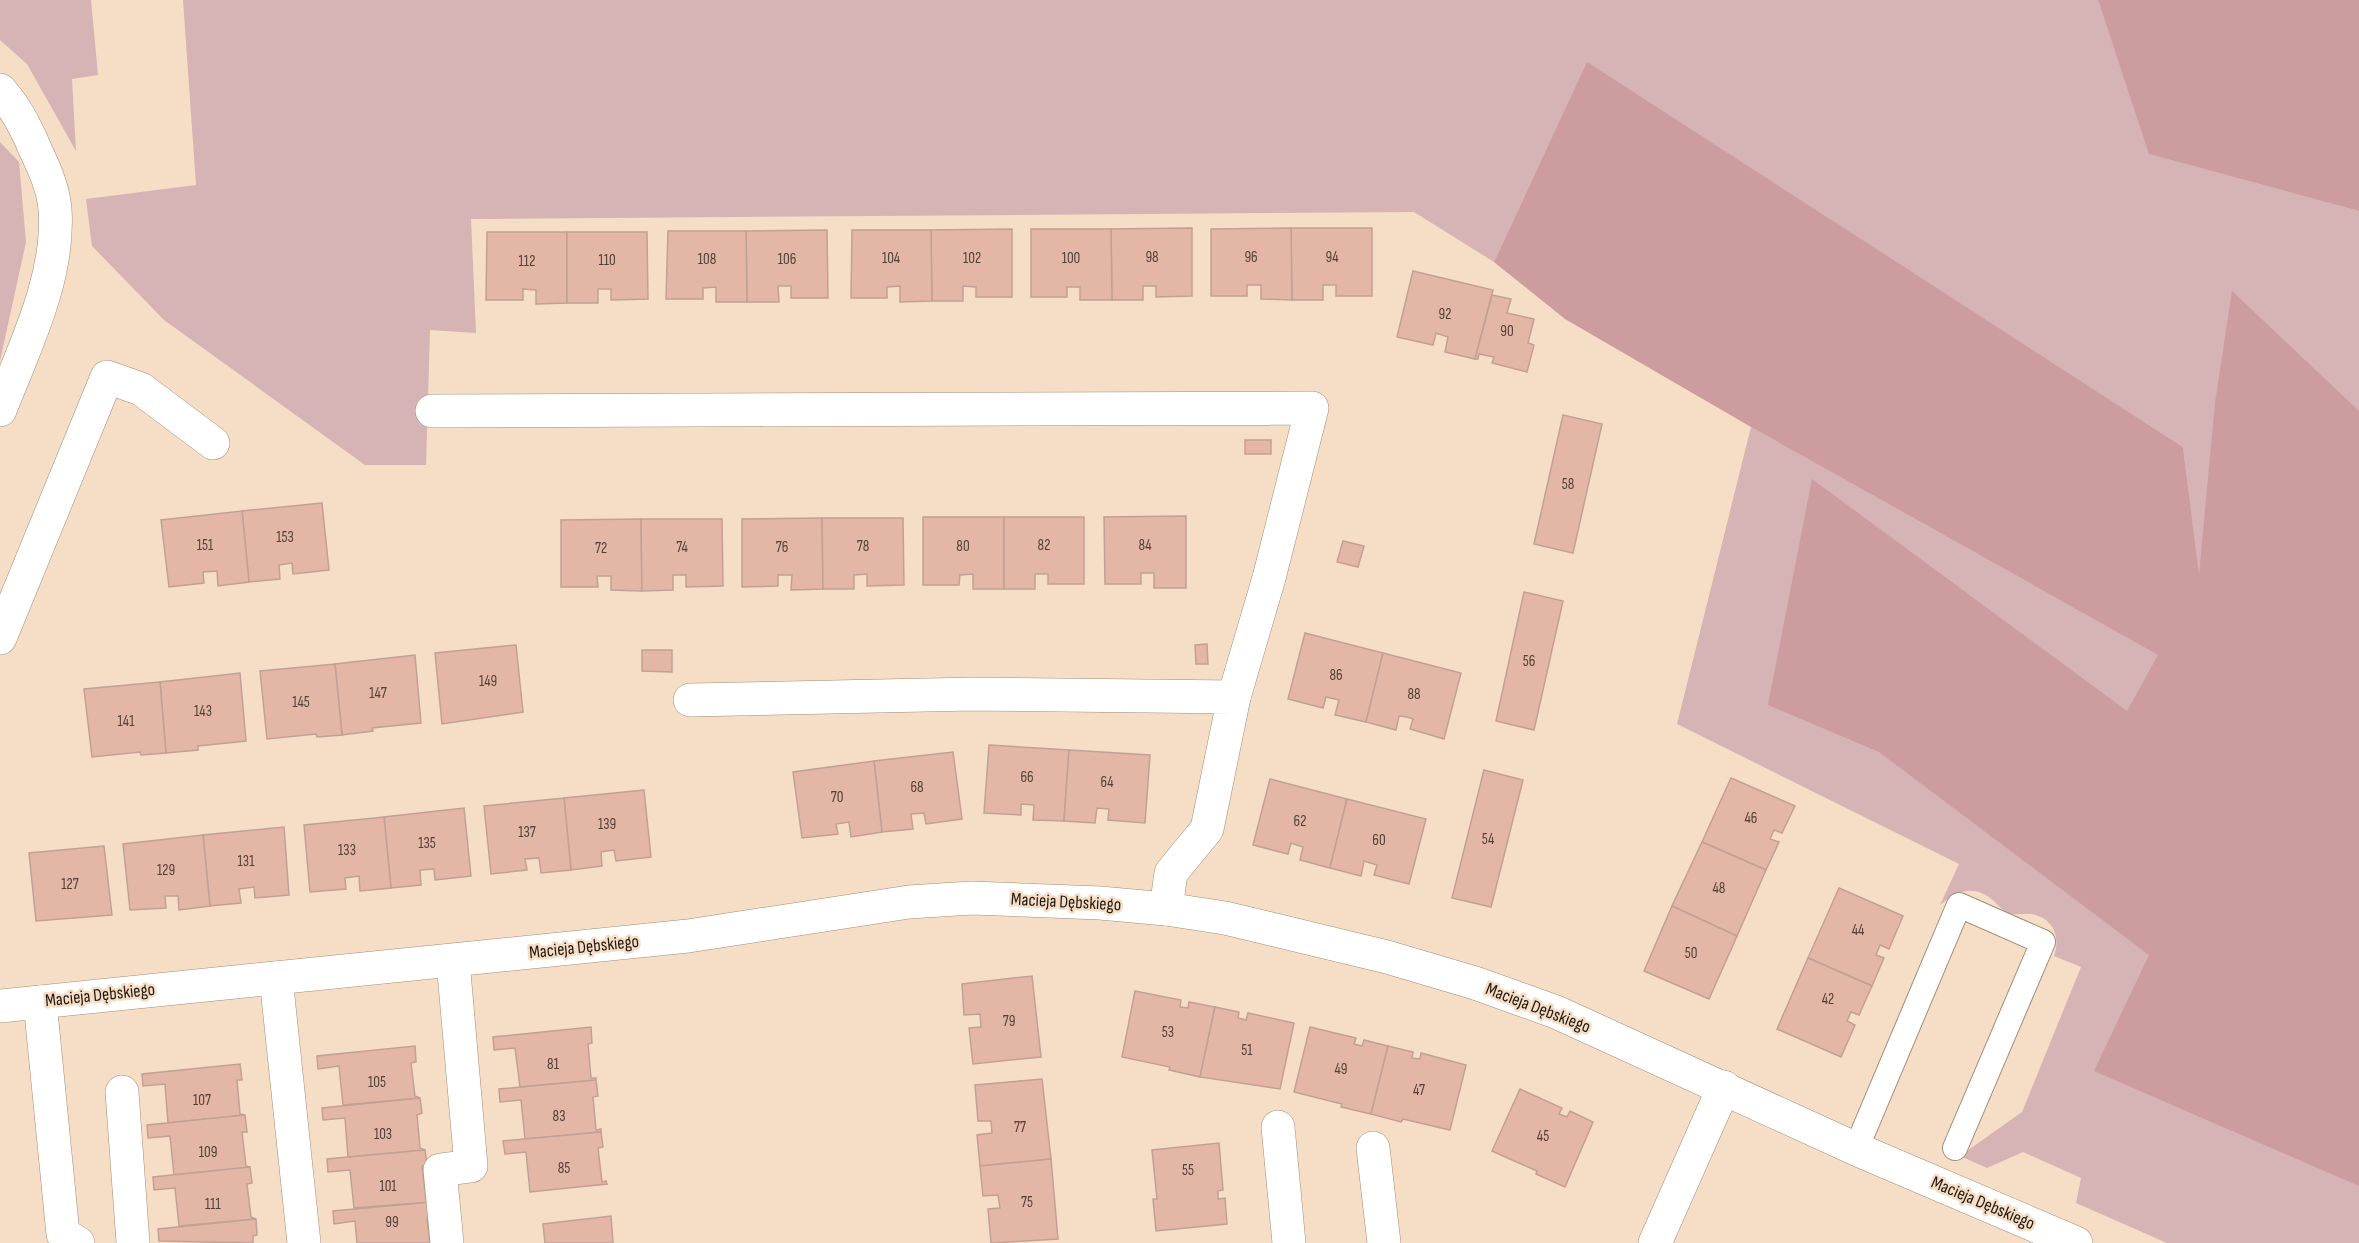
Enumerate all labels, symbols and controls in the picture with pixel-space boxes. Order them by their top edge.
house number: 98 [1145,248,1159,267]
house number: 96 [1244,248,1258,267]
house number: 94 [1326,248,1338,267]
house number: 104 [882,249,900,268]
house number: 102 [963,249,981,268]
house number: 100 [1062,249,1080,268]
house number: 108 [698,250,716,269]
house number: 106 [778,250,796,269]
house number: 110 [598,251,616,270]
house number: 112 [519,252,535,271]
house number: 92 [1439,305,1451,324]
house number: 90 [1500,322,1514,341]
house number: 58 [1562,475,1574,494]
house number: 153 [276,528,294,547]
house number: 151 [197,536,214,555]
house number: 82 [1038,536,1050,555]
house number: 84 [1138,536,1152,555]
house number: 78 [857,537,869,556]
house number: 80 [956,537,970,556]
house number: 74 [676,538,688,557]
house number: 76 [776,538,788,557]
house number: 72 [595,539,607,558]
house number: 56 [1523,652,1535,671]
house number: 86 [1329,666,1343,685]
house number: 149 [479,672,497,691]
house number: 147 [369,684,387,703]
house number: 88 [1407,685,1421,704]
house number: 145 [292,693,310,712]
house number: 143 [194,702,212,721]
house number: 141 [118,712,135,731]
house number: 66 [1020,768,1034,787]
house number: 64 [1100,773,1114,792]
house number: 68 [910,778,924,797]
house number: 70 [831,788,843,807]
house number: 46 [1745,809,1757,828]
house number: 62 [1294,812,1306,831]
house number: 139 [598,815,616,834]
house number: 137 [518,823,536,842]
house number: 54 [1482,830,1494,849]
house number: 60 [1372,831,1386,850]
house number: 135 [418,834,436,853]
house number: 133 [338,841,356,860]
house number: 131 [238,852,255,871]
house number: 129 [157,861,175,880]
house number: 127 [61,875,79,894]
house number: 48 [1713,879,1725,898]
street label: Macieja Dębskiego [1010,889,1122,915]
house number: 44 [1852,921,1864,940]
street label: Macieja Dębskiego [528,931,640,963]
house number: 50 [1685,944,1697,963]
street label: Macieja Dębskiego [1483,978,1593,1038]
street label: Macieja Dębskiego [44,979,156,1011]
house number: 42 [1822,990,1834,1009]
house number: 79 [1003,1012,1015,1031]
house number: 53 [1162,1023,1174,1042]
house number: 51 [1241,1041,1253,1060]
house number: 81 [547,1055,560,1074]
house number: 49 [1335,1060,1347,1079]
house number: 105 [368,1073,386,1092]
house number: 47 [1413,1081,1425,1100]
house number: 107 [193,1091,211,1110]
house number: 83 [553,1107,565,1126]
house number: 77 [1014,1118,1026,1137]
house number: 103 [374,1125,392,1144]
house number: 45 [1537,1127,1549,1146]
house number: 109 [199,1143,217,1162]
house number: 85 [558,1159,570,1178]
house number: 55 [1182,1161,1194,1180]
street label: Macieja Dębskiego [1928,1172,2038,1234]
house number: 101 [379,1177,397,1196]
house number: 75 [1021,1193,1033,1212]
house number: 111 [205,1195,222,1214]
house number: 99 [385,1213,399,1232]

